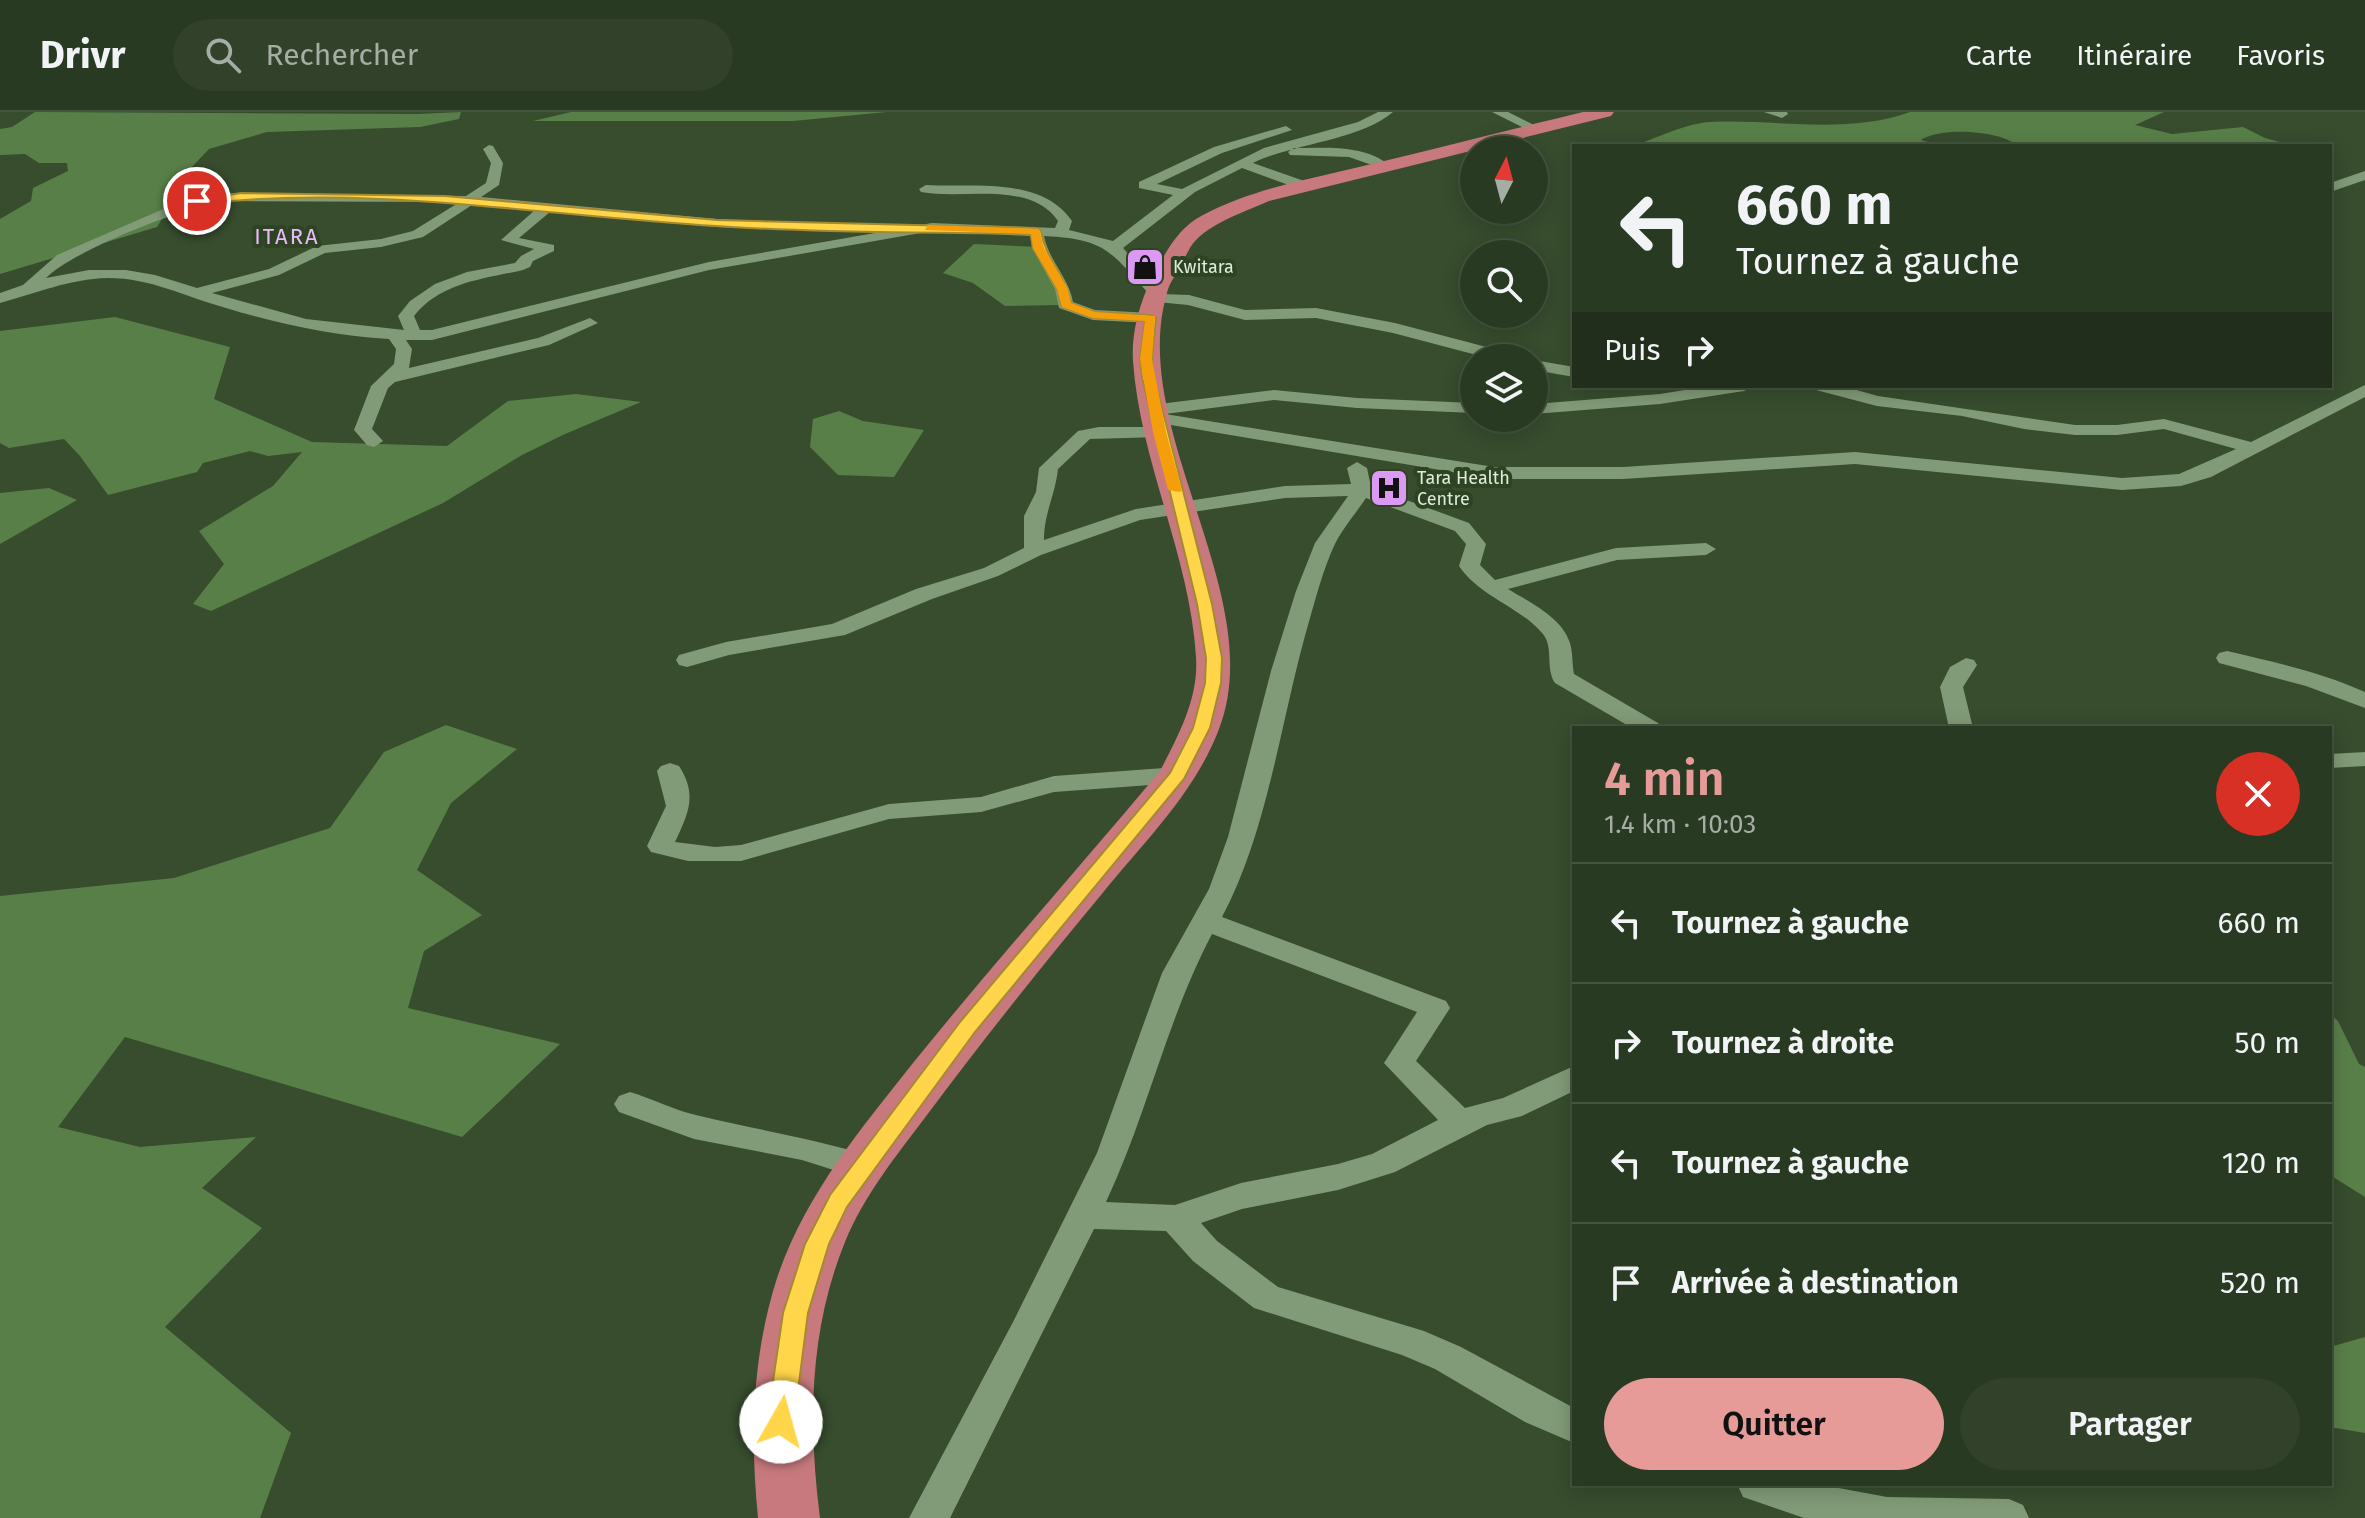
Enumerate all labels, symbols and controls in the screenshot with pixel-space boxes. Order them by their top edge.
search box [173,19,733,91]
text: Drivr [40,32,125,78]
icon: search [201,33,245,77]
text: Rechercher [265,37,418,73]
text: Carte [1966,39,2032,72]
text: Itinéraire [2076,39,2192,72]
text: Favoris [2236,39,2325,72]
north arrow [1460,136,1548,224]
map controls [1460,136,1548,432]
pin [163,167,231,235]
text: 660 m [1736,172,1893,239]
icon: left [1604,176,1708,280]
icon: arrive [175,179,219,223]
district label: ITARA [254,223,320,250]
button: search [1460,240,1548,328]
text: Tournez à gauche [1736,240,2020,284]
shop icon: Kwitara [1124,246,1166,288]
place label: Kwitara [1173,256,1234,278]
icon: right [1677,328,1721,372]
text: Puis [1604,332,1661,368]
button: layers [1460,344,1548,432]
hospital icon: Tara Health Centre [1368,467,1410,509]
place label: Tara Health Centre [1417,467,1510,510]
text: 4 min [1604,750,1724,808]
button: close [2216,752,2300,836]
text: 1.4 km · 10:03 [1604,809,1756,840]
icon: left [1604,901,1648,945]
text: Tournez à gauche [1672,905,1909,941]
text: 660 m [2218,905,2300,941]
icon: right [1604,1021,1648,1065]
text: Tournez à droite [1672,1025,1894,1061]
text: 50 m [2235,1025,2300,1061]
icon: left [1604,1141,1648,1185]
text: Tournez à gauche [1672,1145,1909,1181]
text: 120 m [2222,1145,2300,1181]
icon: arrive [1604,1261,1648,1305]
text: Arrivée à destination [1672,1265,1959,1301]
text: 520 m [2220,1265,2300,1301]
button: Quitter [1604,1378,1944,1470]
button: Partager [1960,1378,2300,1470]
position arrow [739,1380,823,1464]

